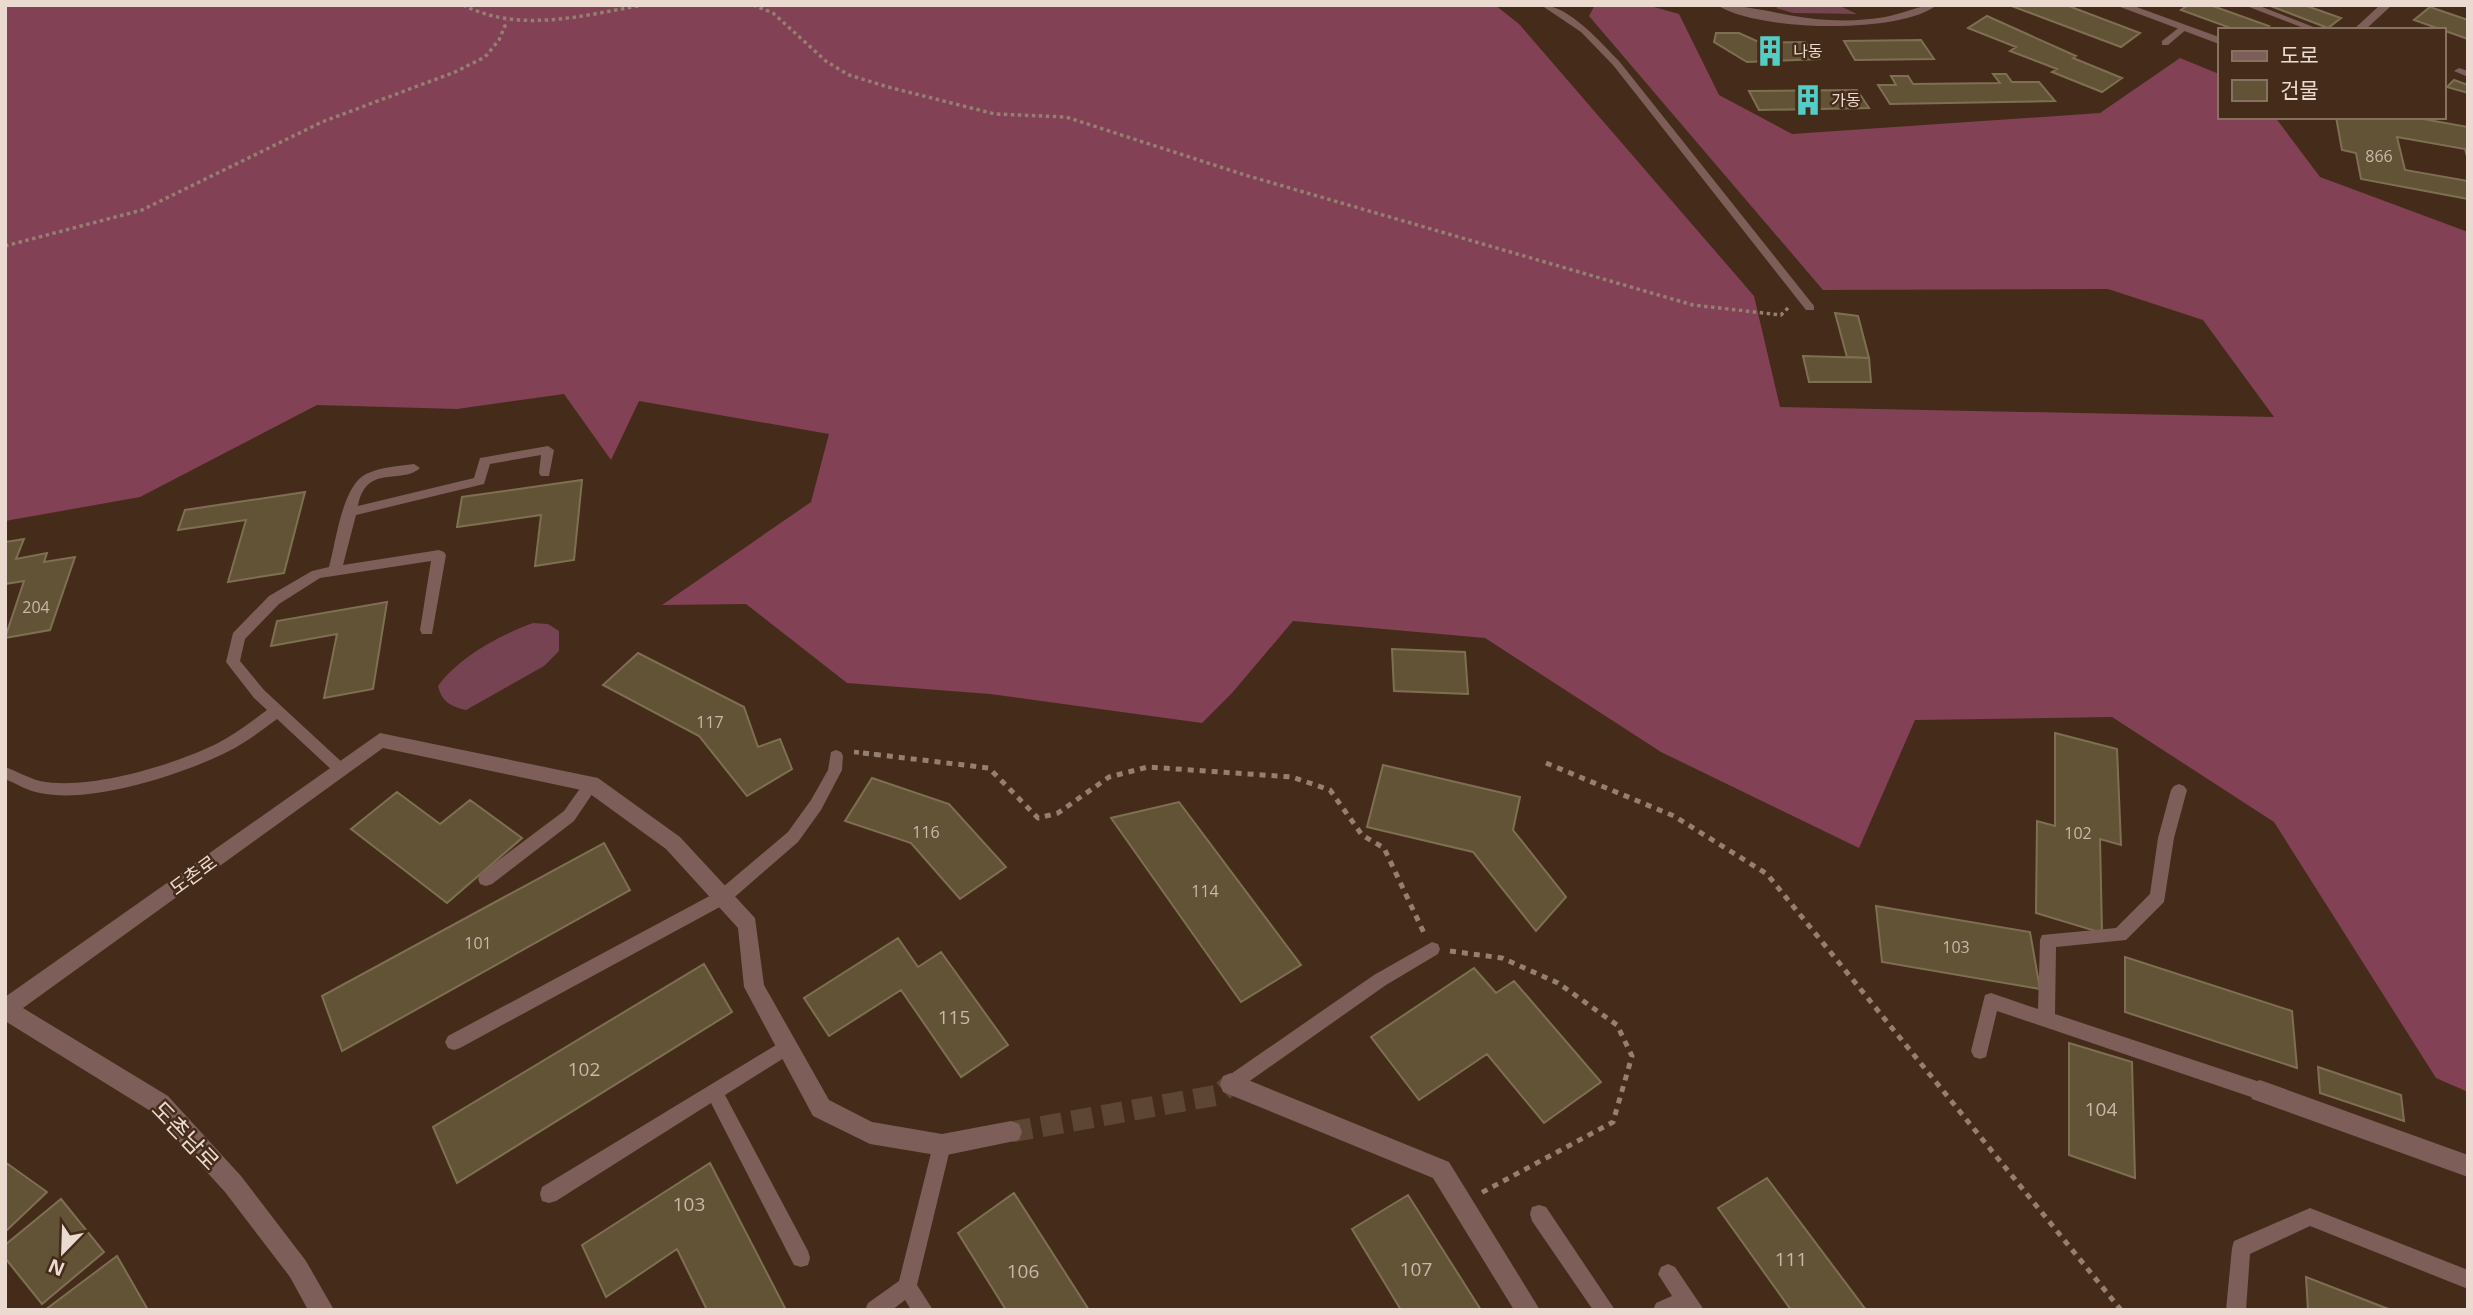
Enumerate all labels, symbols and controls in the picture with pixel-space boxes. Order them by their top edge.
legend [2218,28,2445,119]
building icon: 나동 [1753,34,1787,68]
place label: 나동 [1793,40,1823,62]
text: 도로 [2280,41,2319,69]
text: 건물 [2280,76,2319,104]
building icon: 가동 [1791,83,1825,117]
place label: 가동 [1831,89,1861,111]
house number: 866 [2365,145,2393,167]
house number: 204 [22,596,50,618]
house number: 117 [696,711,724,733]
house number: 116 [912,821,940,843]
house number: 102 [2064,822,2092,844]
street label: 도촌로 [164,849,222,901]
house number: 114 [1191,880,1219,902]
house number: 101 [464,932,492,954]
house number: 103 [1942,936,1970,958]
house number: 115 [938,1004,970,1030]
house number: 102 [568,1056,600,1082]
street label: 도촌남로 [145,1093,227,1177]
house number: 104 [2085,1096,2117,1122]
house number: 103 [673,1191,705,1217]
north arrow [28,1217,98,1287]
house number: 111 [1775,1246,1807,1272]
text: N [44,1253,69,1283]
house number: 107 [1400,1256,1432,1282]
house number: 106 [1007,1258,1039,1284]

